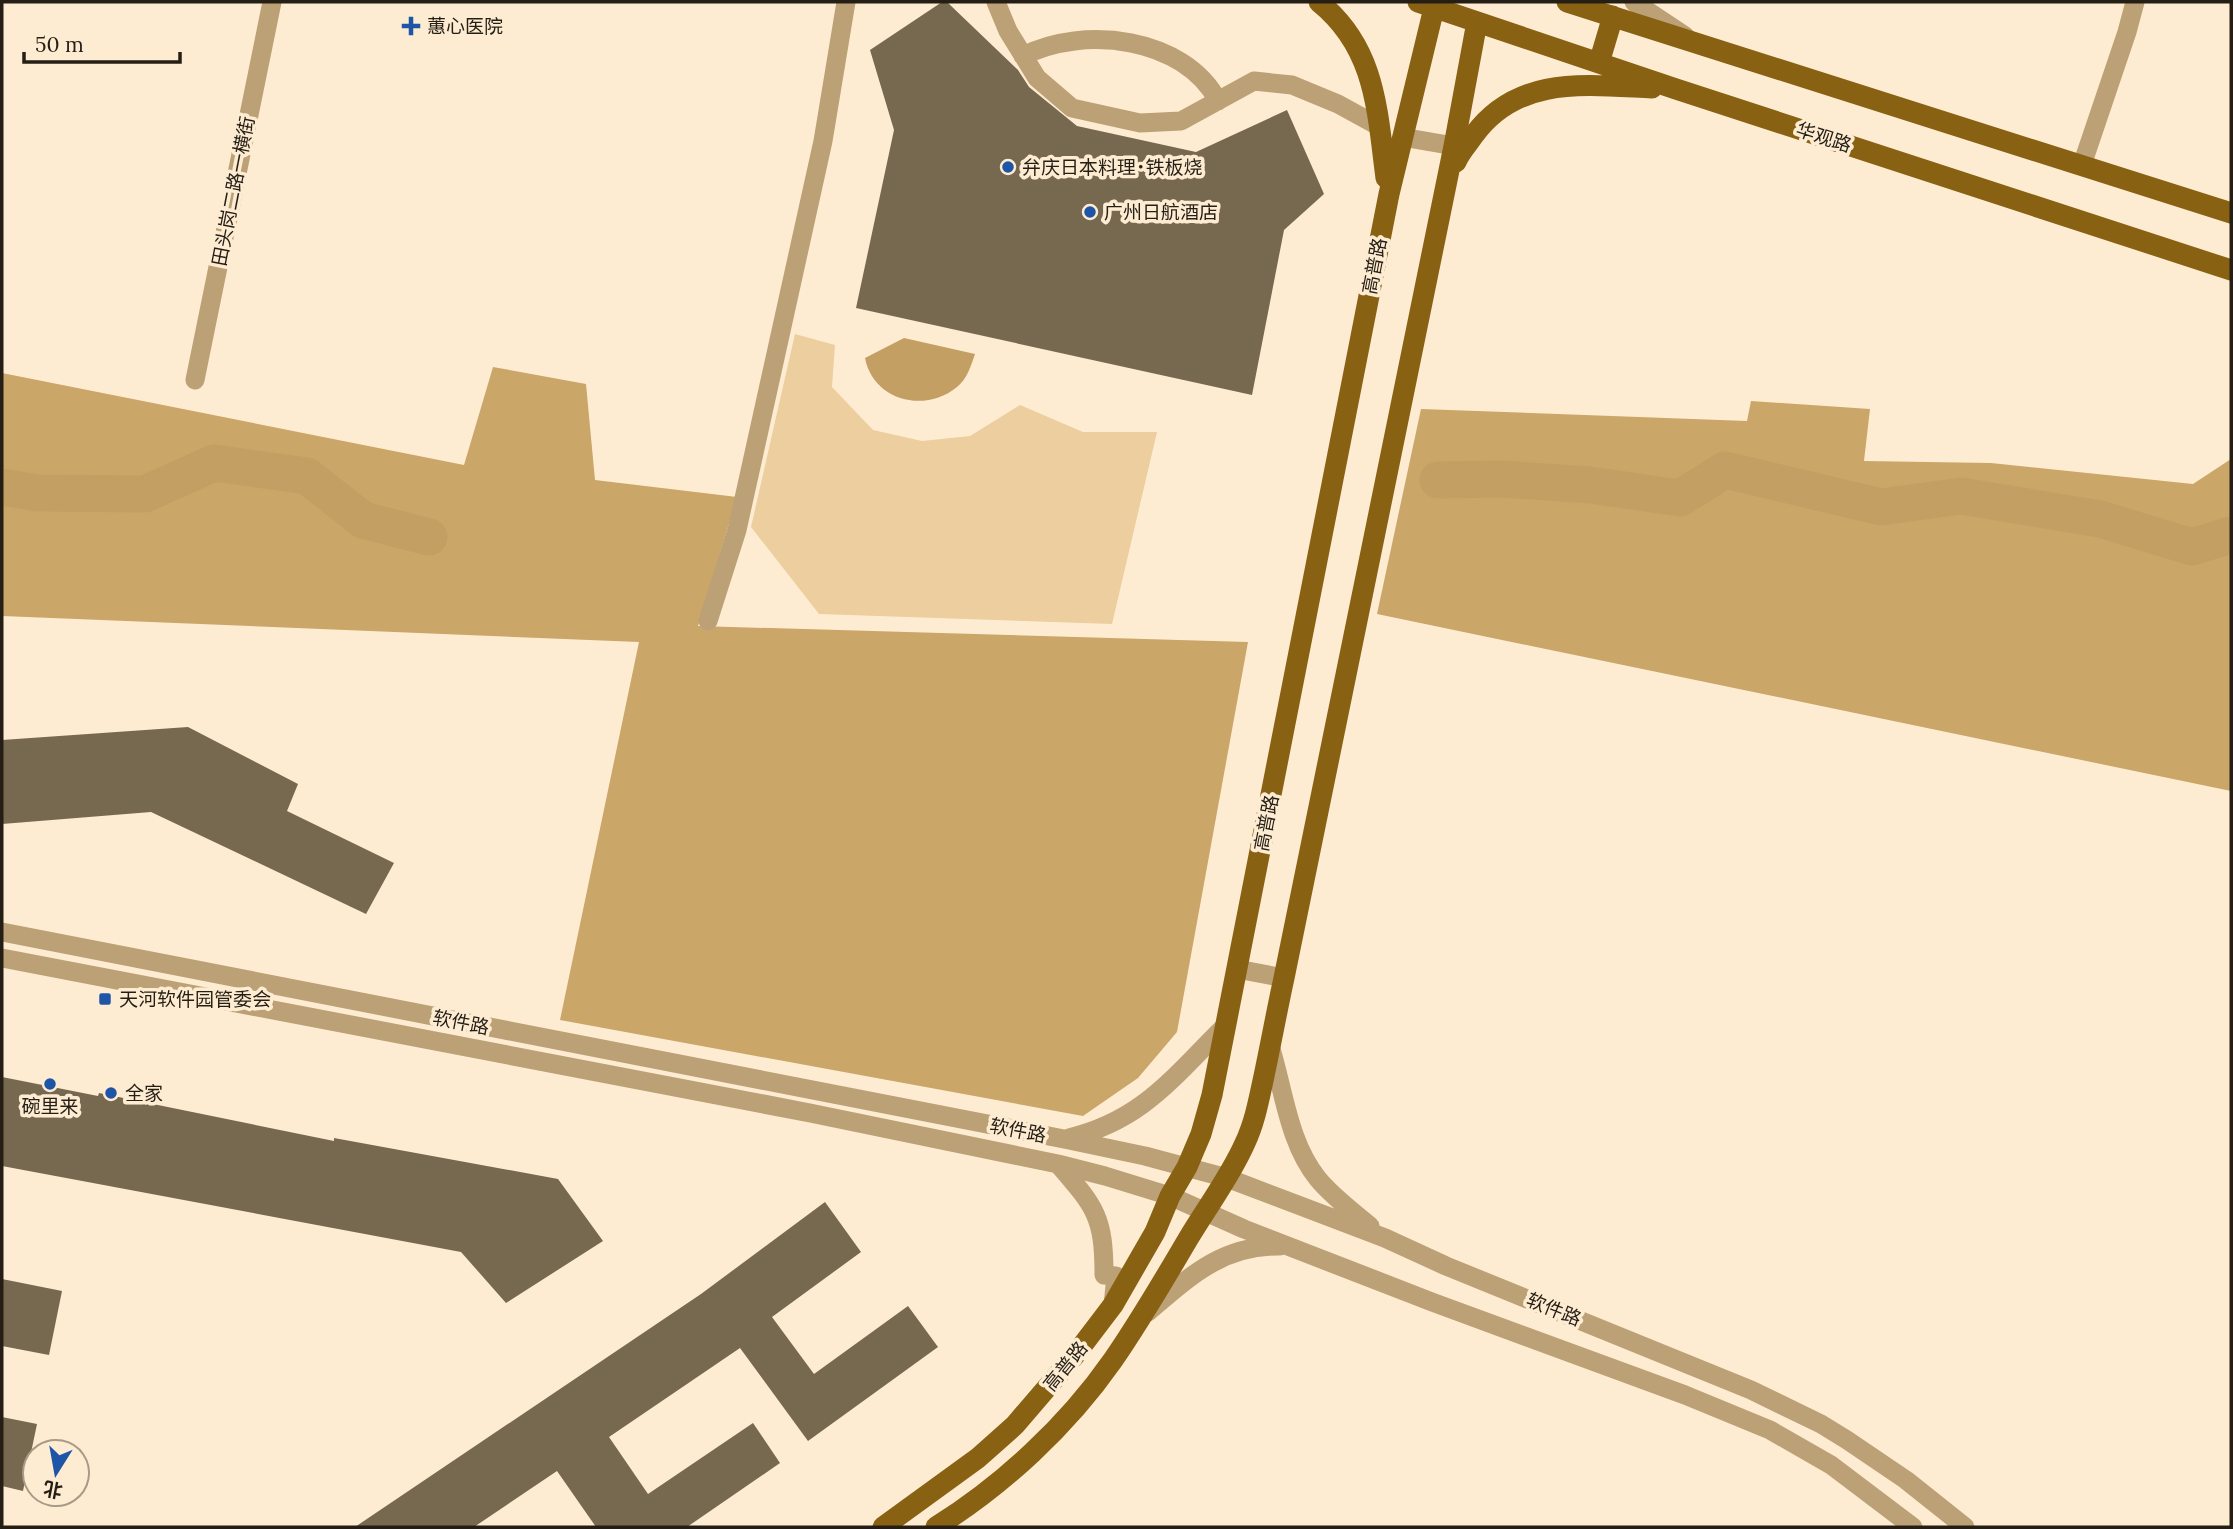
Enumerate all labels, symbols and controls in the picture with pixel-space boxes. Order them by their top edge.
place label: 蕙心医院 [427,14,503,38]
marker: 蕙心医院 [401,16,421,36]
scale bar [24,21,180,65]
text: 50 m [35,31,84,58]
street label: 田头岗二路一横街 [207,114,259,268]
street label: 华观路 [1793,117,1855,157]
place label: 弁庆日本料理･铁板烧 [1022,155,1203,179]
marker: 弁庆日本料理･铁板烧 [1000,159,1016,175]
place label: 广州日航酒店 [1104,200,1218,224]
marker: 广州日航酒店 [1082,204,1098,220]
street label: 高普路 [1357,236,1391,296]
street label: 高普路 [1249,793,1283,853]
place label: 天河软件园管委会 [119,987,271,1011]
marker: 天河软件园管委会 [97,991,113,1007]
street label: 软件路 [431,1005,491,1039]
marker: 碗里来 [42,1076,58,1092]
place label: 全家 [125,1081,163,1105]
marker: 全家 [103,1085,119,1101]
place label: 碗里来 [21,1094,79,1118]
street label: 软件路 [988,1113,1048,1147]
street label: 软件路 [1523,1287,1585,1331]
street label: 高普路 [1038,1336,1092,1396]
north arrow [21,1438,91,1508]
text: 北 [41,1476,64,1503]

